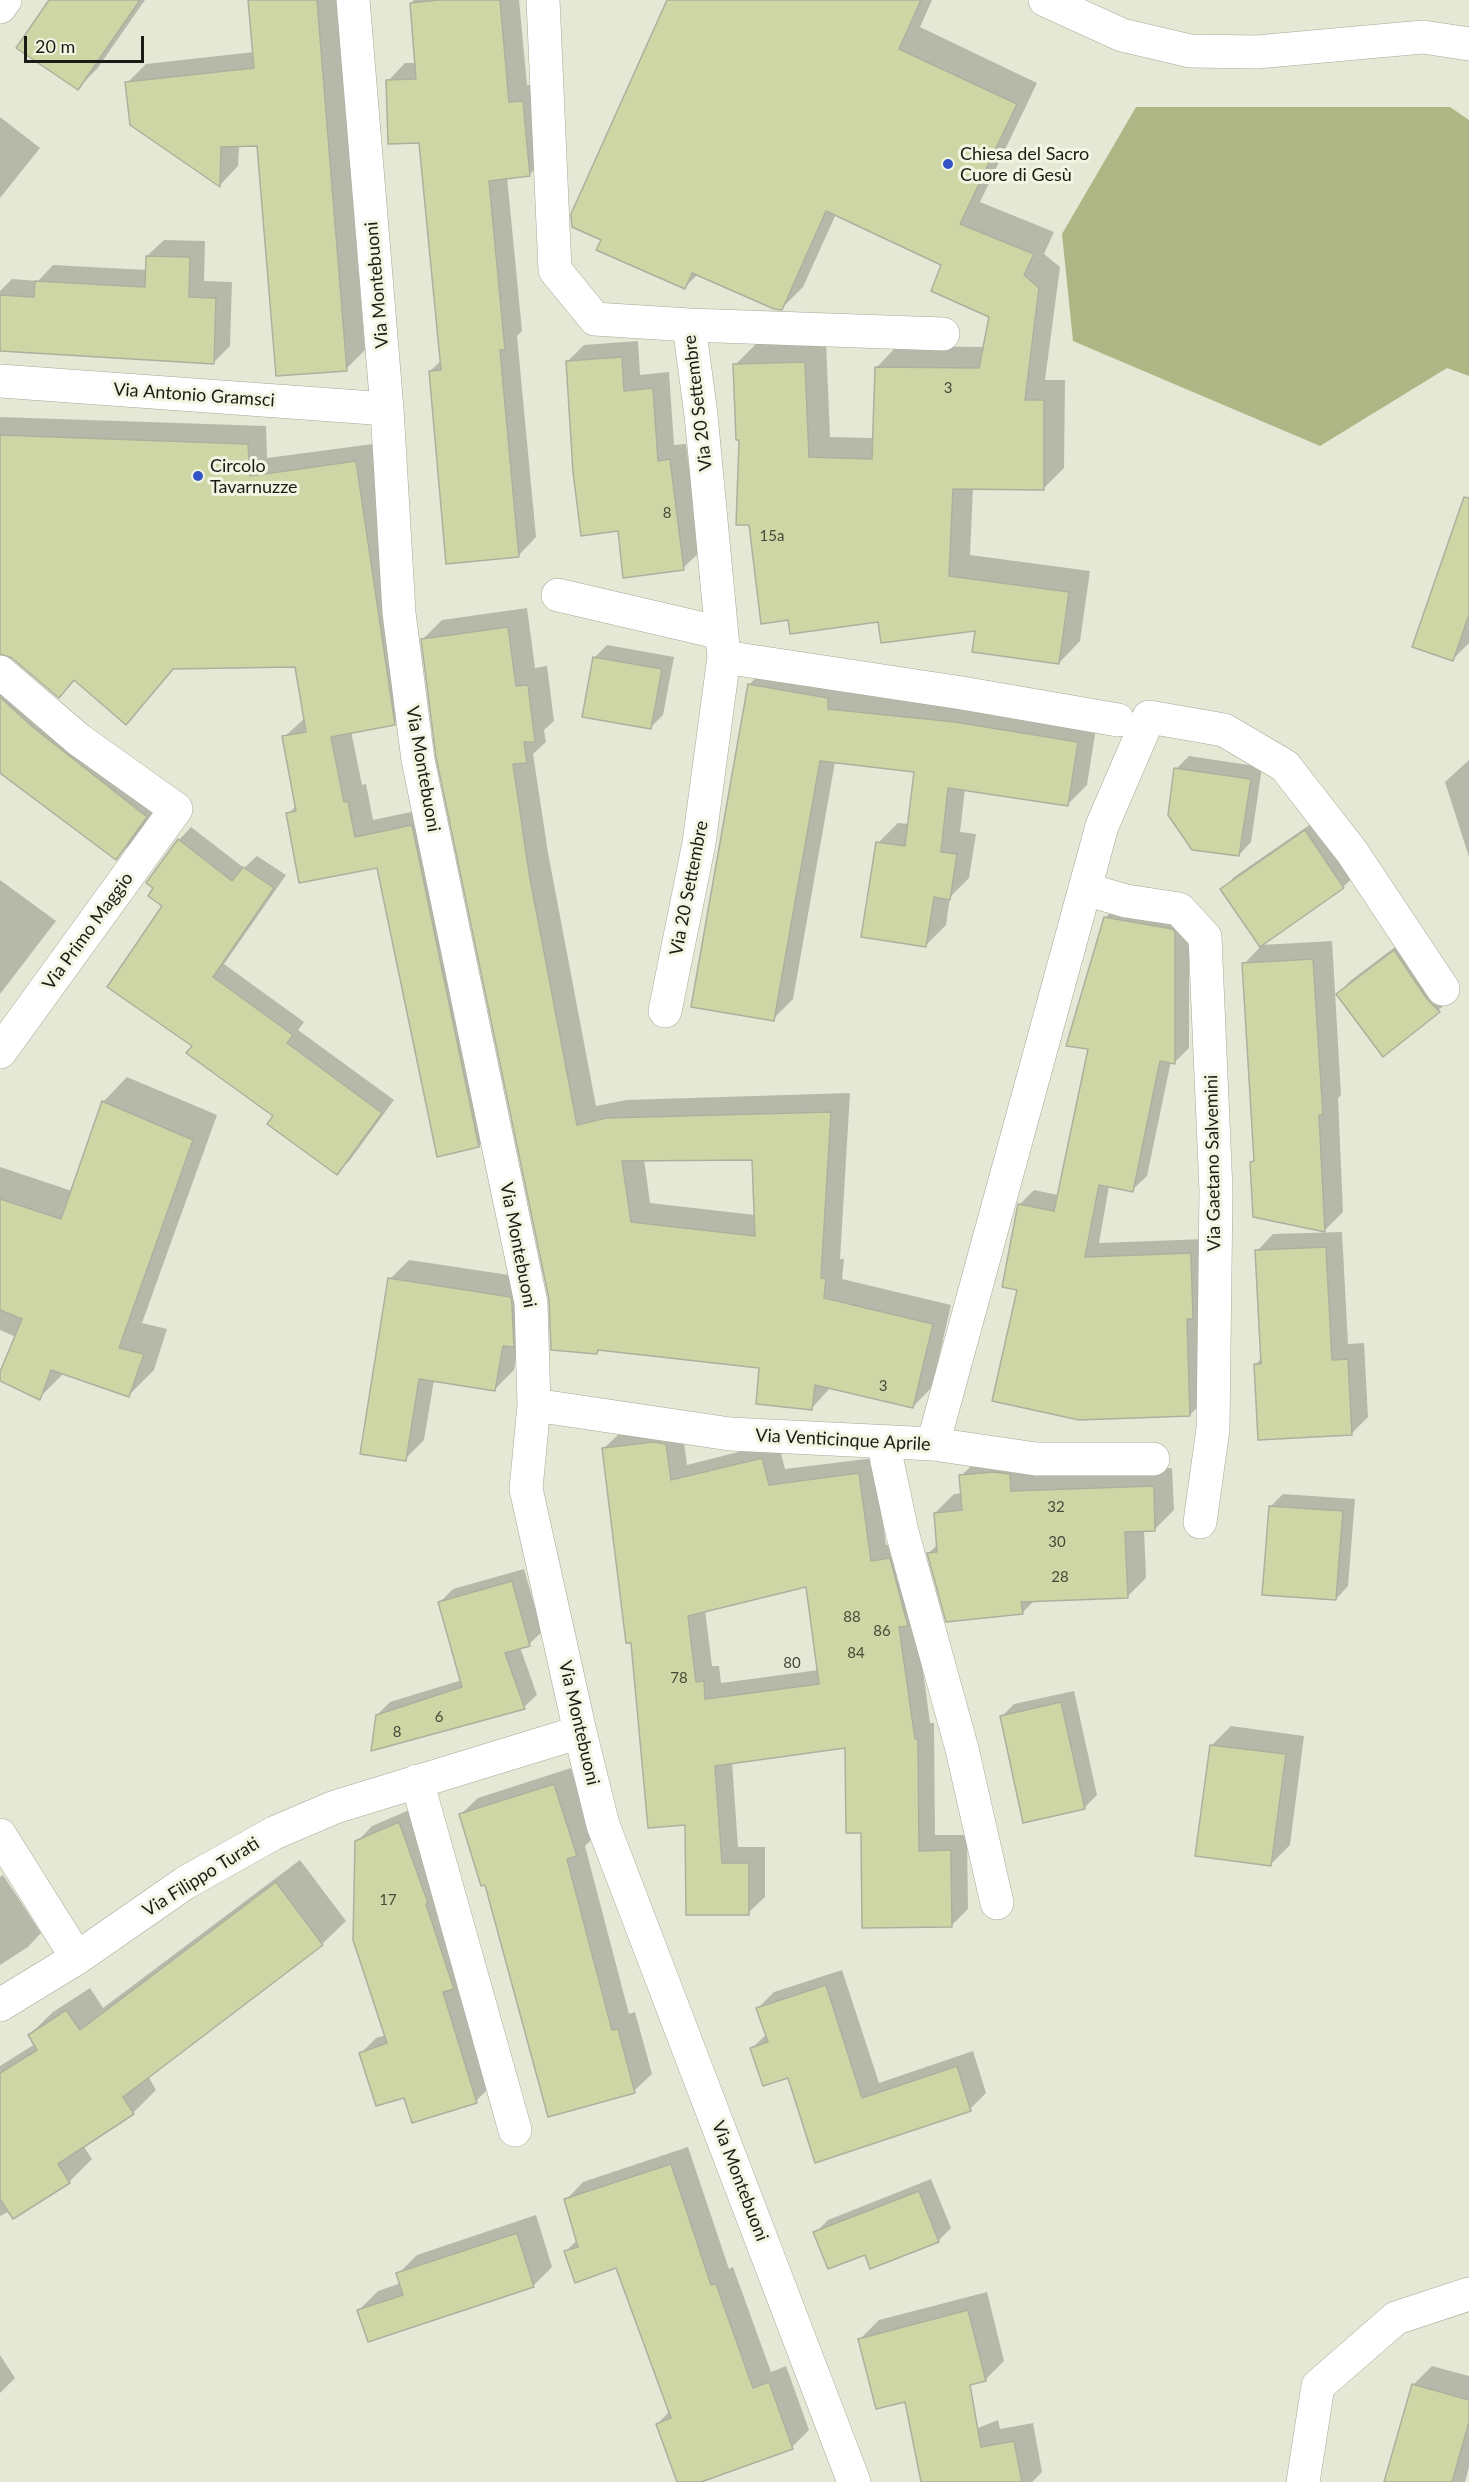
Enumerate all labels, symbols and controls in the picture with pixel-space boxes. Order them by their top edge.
scale bar [27,24,147,62]
text: 20 m [35,35,75,57]
place label: Chiesa del Sacro Cuore di Gesù [960,143,1089,186]
marker: Chiesa del Sacro Cuore di Gesù [941,157,955,171]
street label: Via Montebuoni [361,221,393,349]
street label: Via 20 Settembre [679,334,717,472]
street label: Via Antonio Gramsci [113,379,275,411]
house number: 3 [944,379,952,397]
place label: Circolo Tavarnuzze [210,455,298,498]
marker: Circolo Tavarnuzze [191,469,205,483]
house number: 8 [663,504,671,522]
house number: 15a [760,527,784,545]
street label: Via Montebuoni [401,704,445,834]
street label: Via 20 Settembre [665,819,713,957]
street label: Via Primo Maggio [38,868,138,994]
street label: Via Gaetano Salvemini [1201,1074,1225,1252]
street label: Via Montebuoni [495,1181,541,1309]
house number: 3 [879,1377,887,1395]
street label: Via Venticinque Aprile [755,1425,931,1455]
house number: 32 [1047,1498,1065,1516]
house number: 30 [1048,1533,1066,1551]
house number: 28 [1051,1568,1069,1586]
house number: 88 [843,1608,861,1626]
house number: 86 [873,1622,891,1640]
house number: 84 [847,1644,865,1662]
house number: 80 [783,1654,801,1672]
street label: Via Montebuoni [554,1659,604,1787]
house number: 78 [670,1669,688,1687]
house number: 6 [435,1708,443,1726]
house number: 8 [393,1723,401,1741]
street label: Via Filippo Turati [139,1833,263,1921]
house number: 17 [379,1891,397,1909]
street label: Via Montebuoni [707,2118,773,2244]

